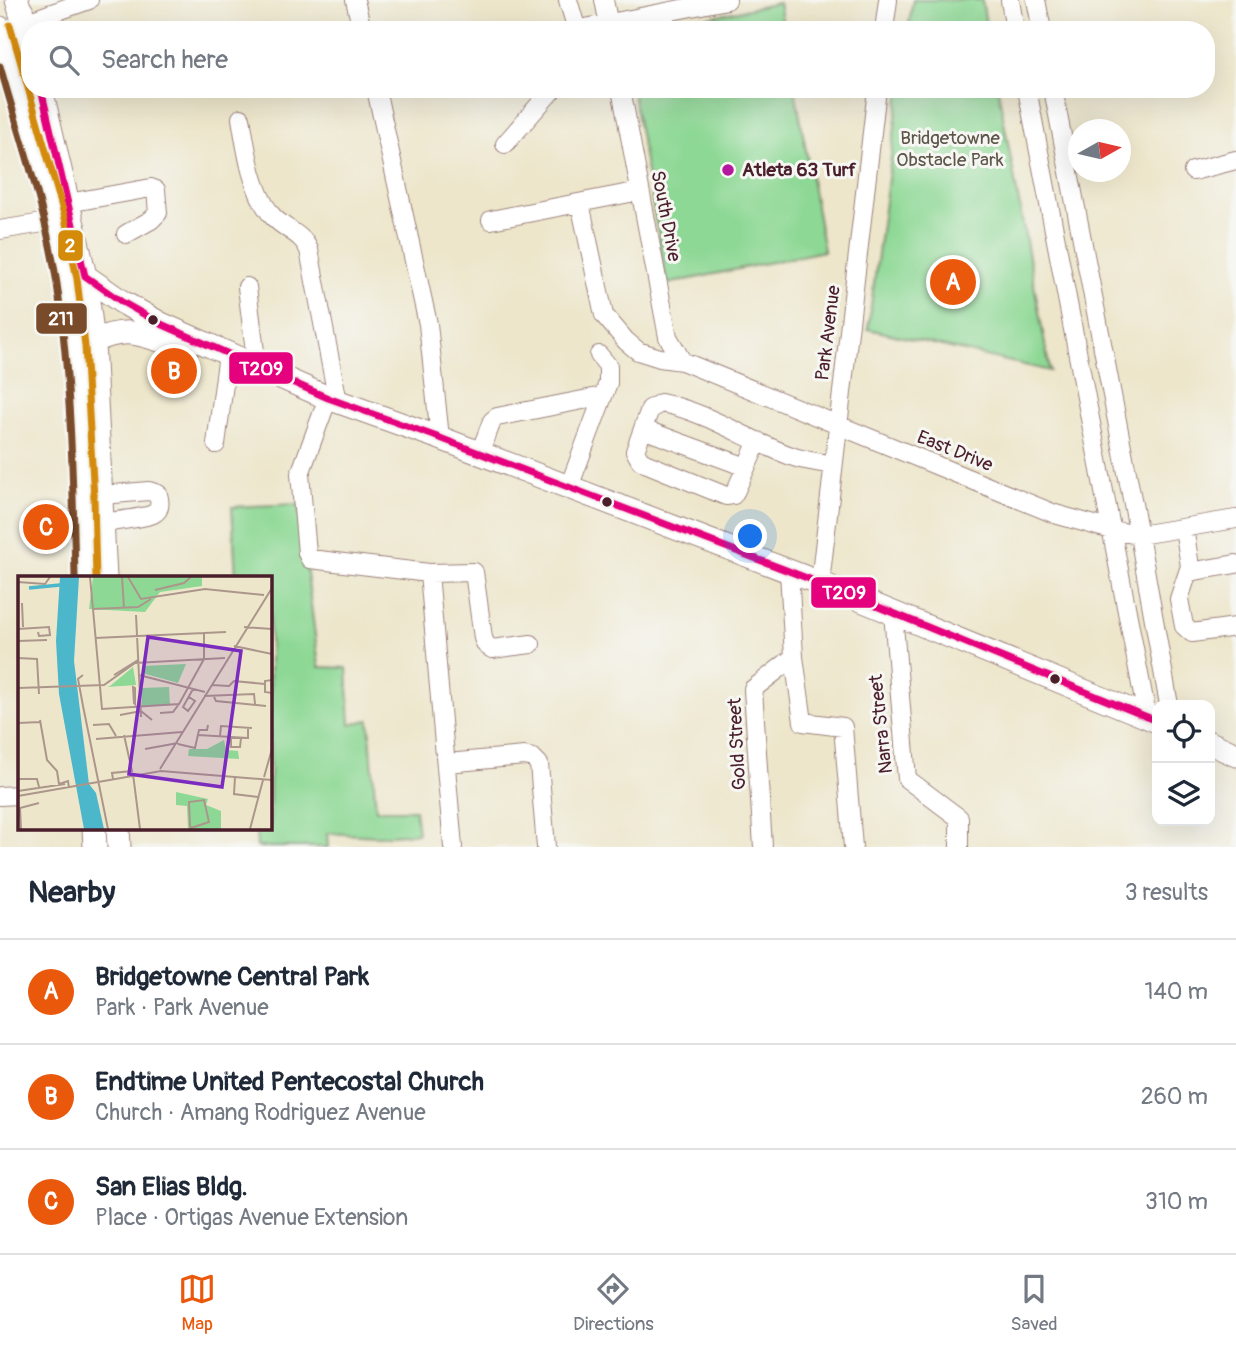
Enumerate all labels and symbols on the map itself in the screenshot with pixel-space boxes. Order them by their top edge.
north arrow [1068,119,1131,182]
park label: Bridgetowne Obstacle Park [896,126,1004,172]
place label: Atleta 63 Turf [742,158,857,182]
marker: Atleta 63 Turf [720,162,736,178]
street label: South Drive [645,169,687,264]
line badge: 2 [57,229,84,262]
text: 2 [65,234,76,258]
pin: A [930,256,976,308]
street label: Park Avenue [810,283,846,382]
line badge: 211 [35,302,88,335]
text: 211 [48,307,74,331]
unlabelled marker [146,313,160,327]
pin: B [151,345,197,397]
line badge: T209 [228,351,294,385]
text: T209 [238,357,283,381]
street label: East Drive [914,425,997,477]
unlabelled marker [600,495,614,509]
pin: C [23,501,69,553]
your location [733,519,767,553]
inset map [18,576,271,830]
line badge: T209 [810,576,877,609]
text: T209 [821,581,866,605]
unlabelled marker [1048,672,1062,686]
street label: Narra Street [864,673,898,775]
street label: Gold Street [723,697,751,791]

